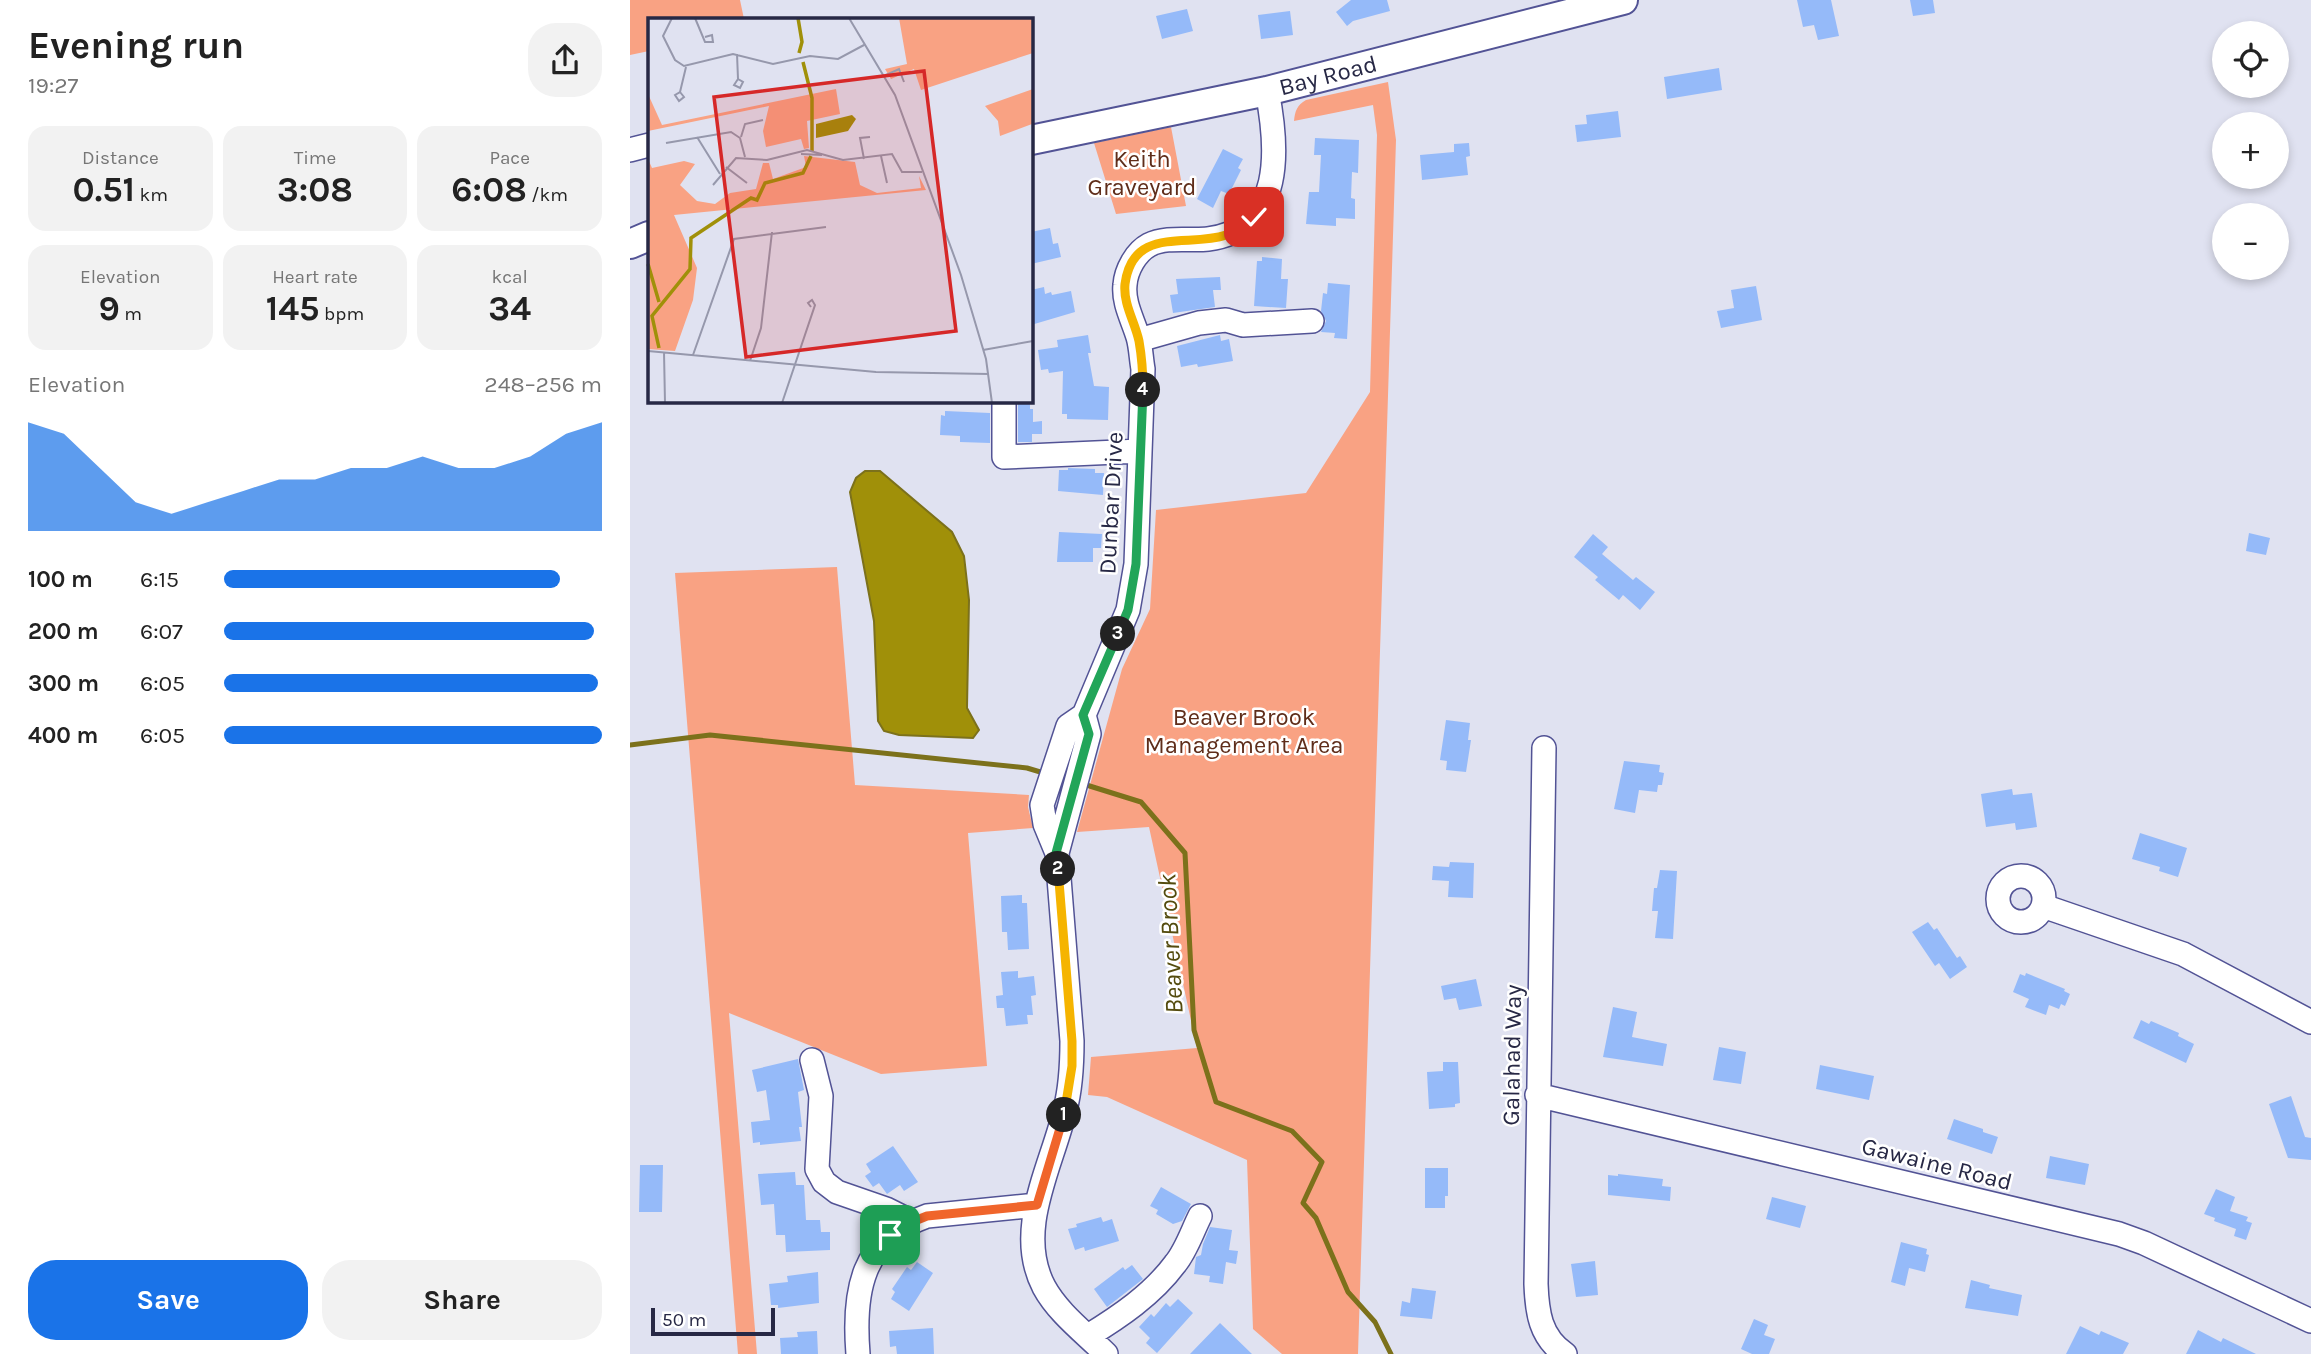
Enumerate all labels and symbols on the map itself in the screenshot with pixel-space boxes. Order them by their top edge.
inset map [648,18,1032,402]
street label: Bay Road [1276,49,1380,101]
park label: Keith Graveyard [1087,145,1197,201]
pin [1224,187,1284,247]
pin: 4 [1126,372,1160,408]
street label: Dunbar Drive [1093,431,1129,575]
pin: 3 [1100,616,1135,652]
park label: Beaver Brook Management Area [1144,703,1344,759]
pin: 2 [1040,852,1076,886]
water label: Beaver Brook [1151,872,1190,1015]
street label: Galahad Way [1497,984,1527,1126]
pin: 1 [1046,1098,1082,1132]
street label: Gawaine Road [1859,1132,2015,1196]
pin [860,1205,920,1265]
scale bar [651,1305,775,1337]

